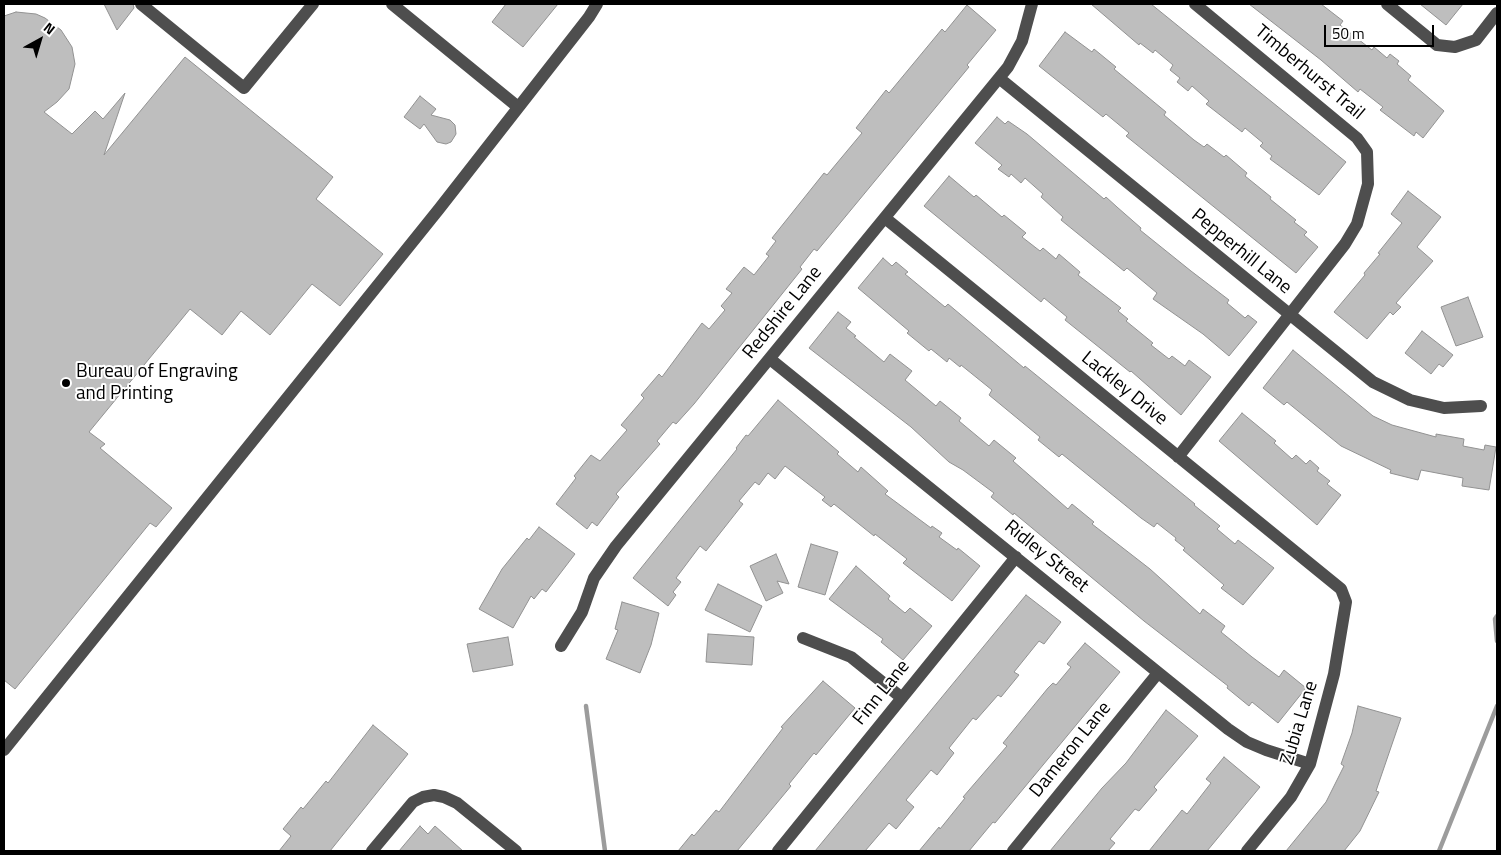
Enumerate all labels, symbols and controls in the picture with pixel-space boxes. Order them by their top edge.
north arrow [15,15,65,65]
scale bar [1326,15,1436,47]
text: N [39,17,60,39]
street label: Timberhurst Trail [1250,21,1368,125]
text: 50 m [1332,22,1365,45]
street label: Pepperhill Lane [1186,205,1296,299]
street label: Redshire Lane [739,262,827,364]
street label: Lackley Drive [1076,347,1172,431]
place label: Bureau of Engraving and Printing [76,361,238,405]
marker: Bureau of Engraving and Printing [60,377,72,389]
street label: Ridley Street [999,516,1093,598]
street label: Finn Lane [849,656,915,730]
street label: Zubia Lane [1276,678,1324,768]
street label: Dameron Lane [1025,698,1117,802]

